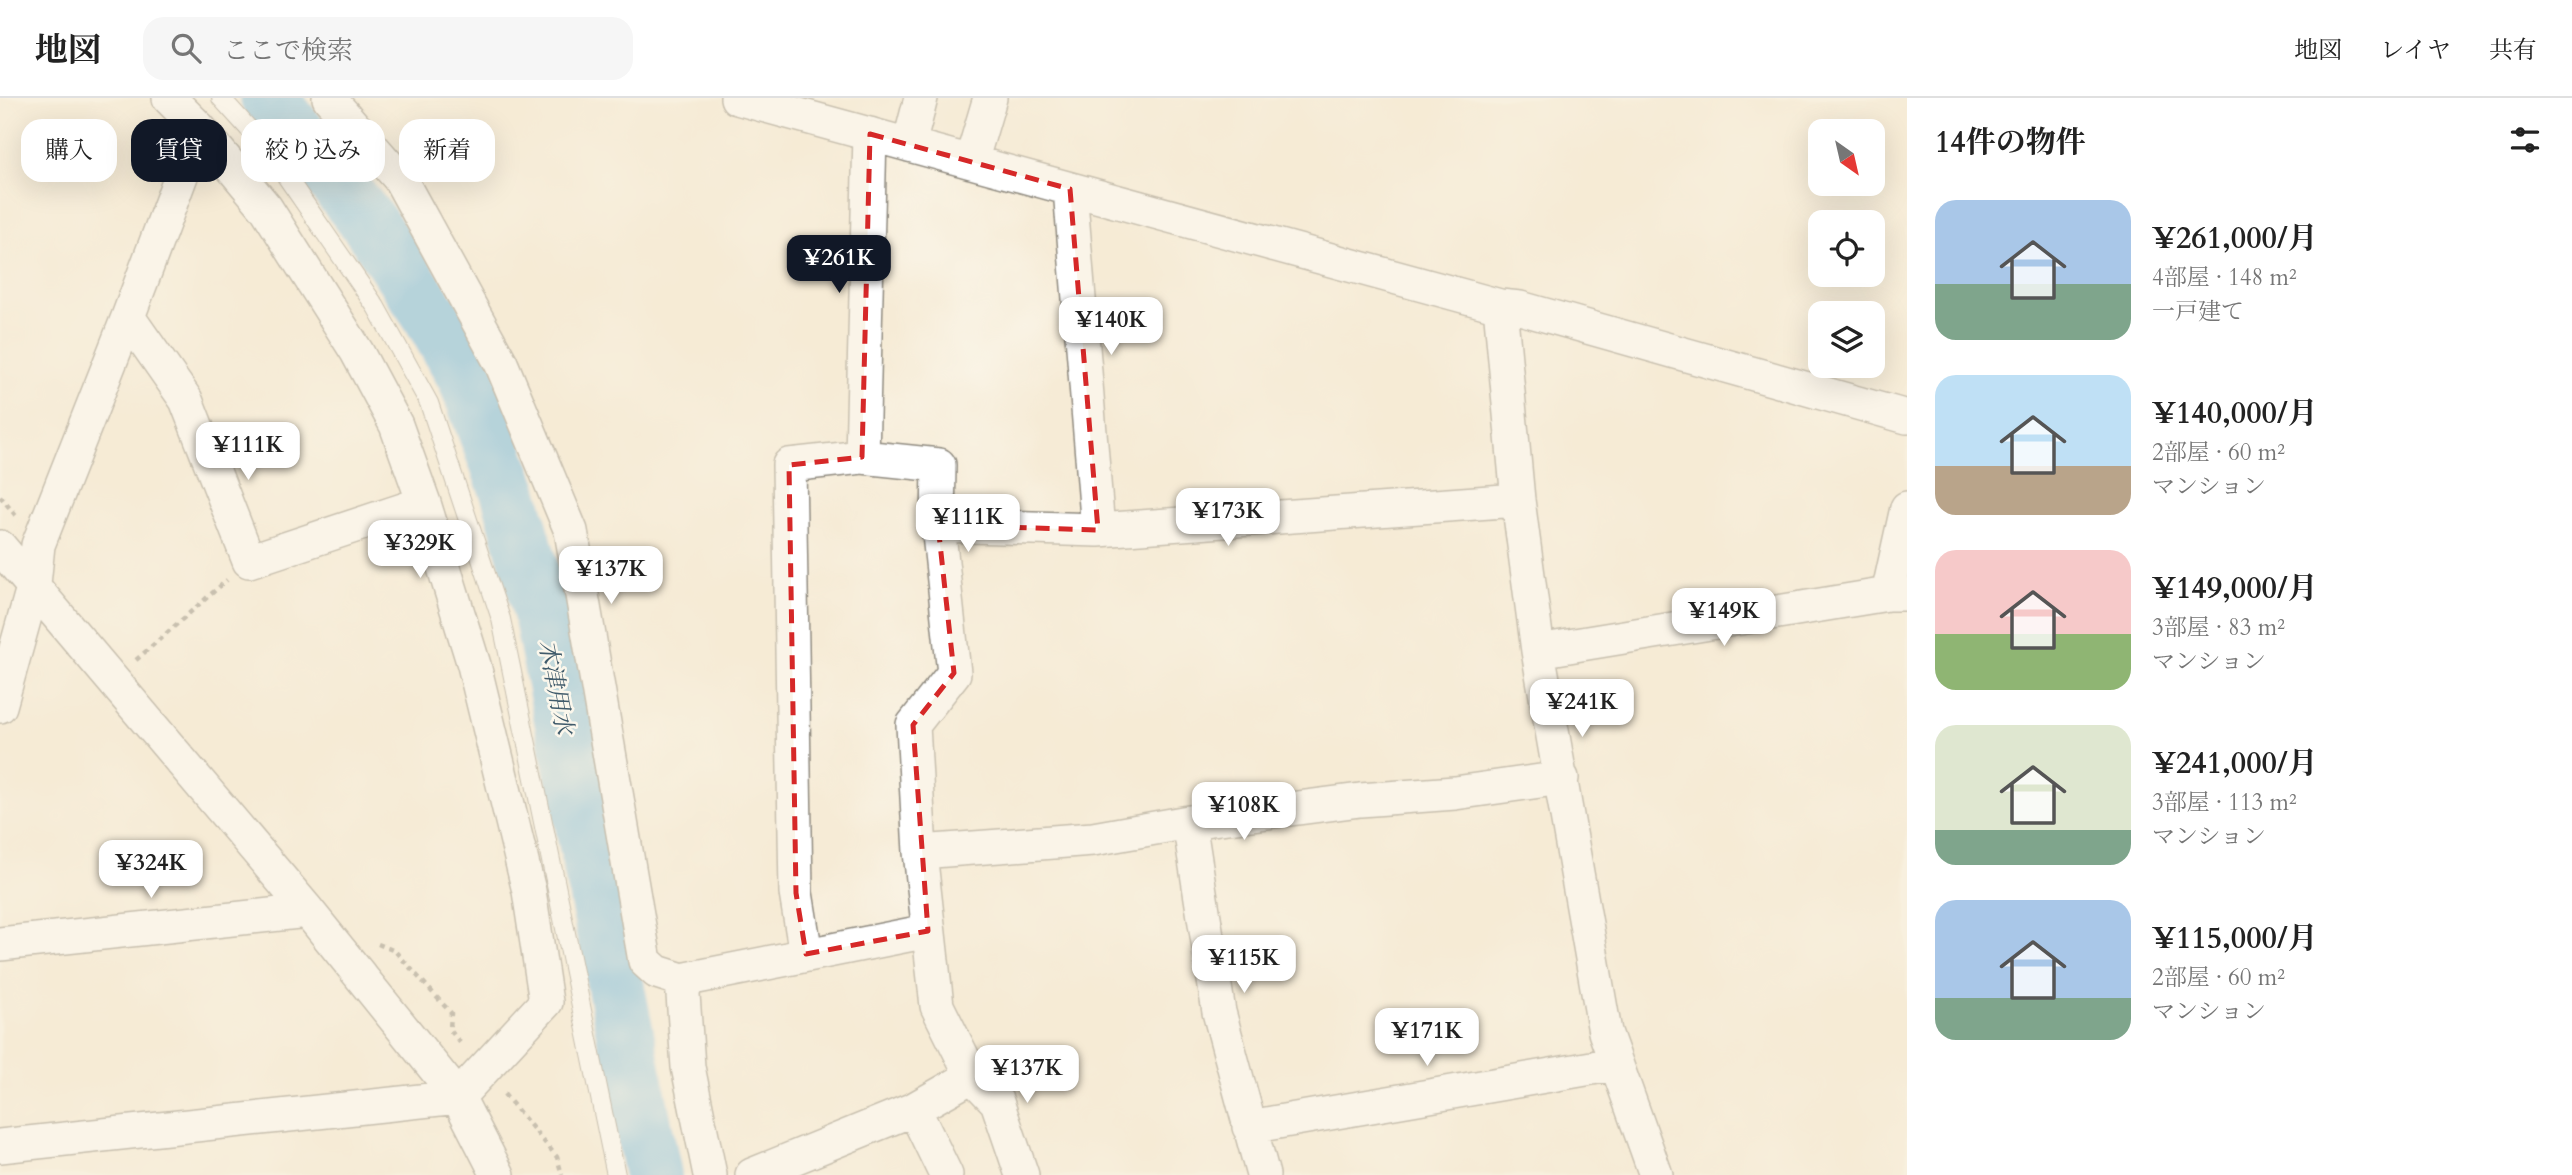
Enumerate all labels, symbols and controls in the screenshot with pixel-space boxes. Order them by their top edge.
search box [143,17,633,80]
text: 地図 [35,28,101,73]
icon: search [167,29,205,67]
text: ここで検索 [223,33,353,68]
text: 地図 [2294,34,2342,67]
text: レイヤ [2380,34,2451,67]
text: 共有 [2489,34,2537,67]
chip: 購入 [21,119,117,182]
chip: 賃貸 [131,119,227,182]
chip: 絞り込み [241,119,385,182]
chip: 新着 [399,119,495,182]
north arrow [1808,119,1885,196]
map controls [1808,119,1885,378]
icon: filters [2506,121,2544,159]
text: 14件の物件 [1935,122,2086,163]
button: locate [1808,210,1885,287]
text: ¥261,000/月 [2152,218,2318,259]
icon: home [1991,228,2075,312]
pin: ¥261K [790,236,888,295]
text: ¥261K [803,242,875,273]
text: 4部屋 · 148 m² [2152,262,2297,293]
text: 一戸建て [2152,296,2244,327]
pin: ¥140K [1062,298,1160,357]
button: layers [1808,301,1885,378]
text: ¥140K [1075,304,1147,335]
text: ¥140,000/月 [2152,393,2318,434]
icon: home [1991,403,2075,487]
pin: ¥111K [199,422,297,482]
text: ¥111K [212,429,284,460]
text: 2部屋 · 60 m² [2152,437,2285,468]
text: マンション [2152,471,2266,502]
pin: ¥173K [1179,489,1277,548]
pin: ¥111K [919,494,1017,554]
text: ¥173K [1192,495,1264,526]
text: ¥111K [932,501,1004,532]
pin: ¥329K [371,520,469,580]
text: ¥329K [384,527,456,558]
pin: ¥137K [562,546,660,606]
text: ¥137K [575,553,647,584]
text: ¥149,000/月 [2152,568,2318,609]
icon: home [1991,578,2075,662]
pin: ¥149K [1675,588,1773,648]
text: ¥149K [1688,595,1760,626]
text: 3部屋 · 83 m² [2152,612,2285,643]
water label: 木津用水 [530,637,581,739]
text: マンション [2152,646,2266,677]
pin: ¥241K [1533,680,1631,739]
text: ¥241K [1546,686,1618,717]
text: ¥241,000/月 [2152,743,2318,784]
icon: home [1991,753,2075,837]
pin: ¥108K [1195,782,1293,842]
text: 3部屋 · 113 m² [2152,787,2297,818]
text: ¥108K [1208,789,1280,820]
text: マンション [2152,821,2266,852]
pin: ¥324K [102,840,200,900]
text: ¥324K [115,847,187,878]
text: ¥115,000/月 [2152,918,2318,959]
icon: home [1991,928,2075,1012]
pin: ¥115K [1195,936,1293,995]
text: ¥115K [1208,942,1280,973]
text: 2部屋 · 60 m² [2152,962,2285,993]
text: マンション [2152,996,2266,1027]
pin: ¥171K [1378,1009,1476,1068]
text: ¥171K [1391,1015,1463,1046]
pin: ¥137K [978,1046,1076,1105]
text: ¥137K [991,1052,1063,1083]

